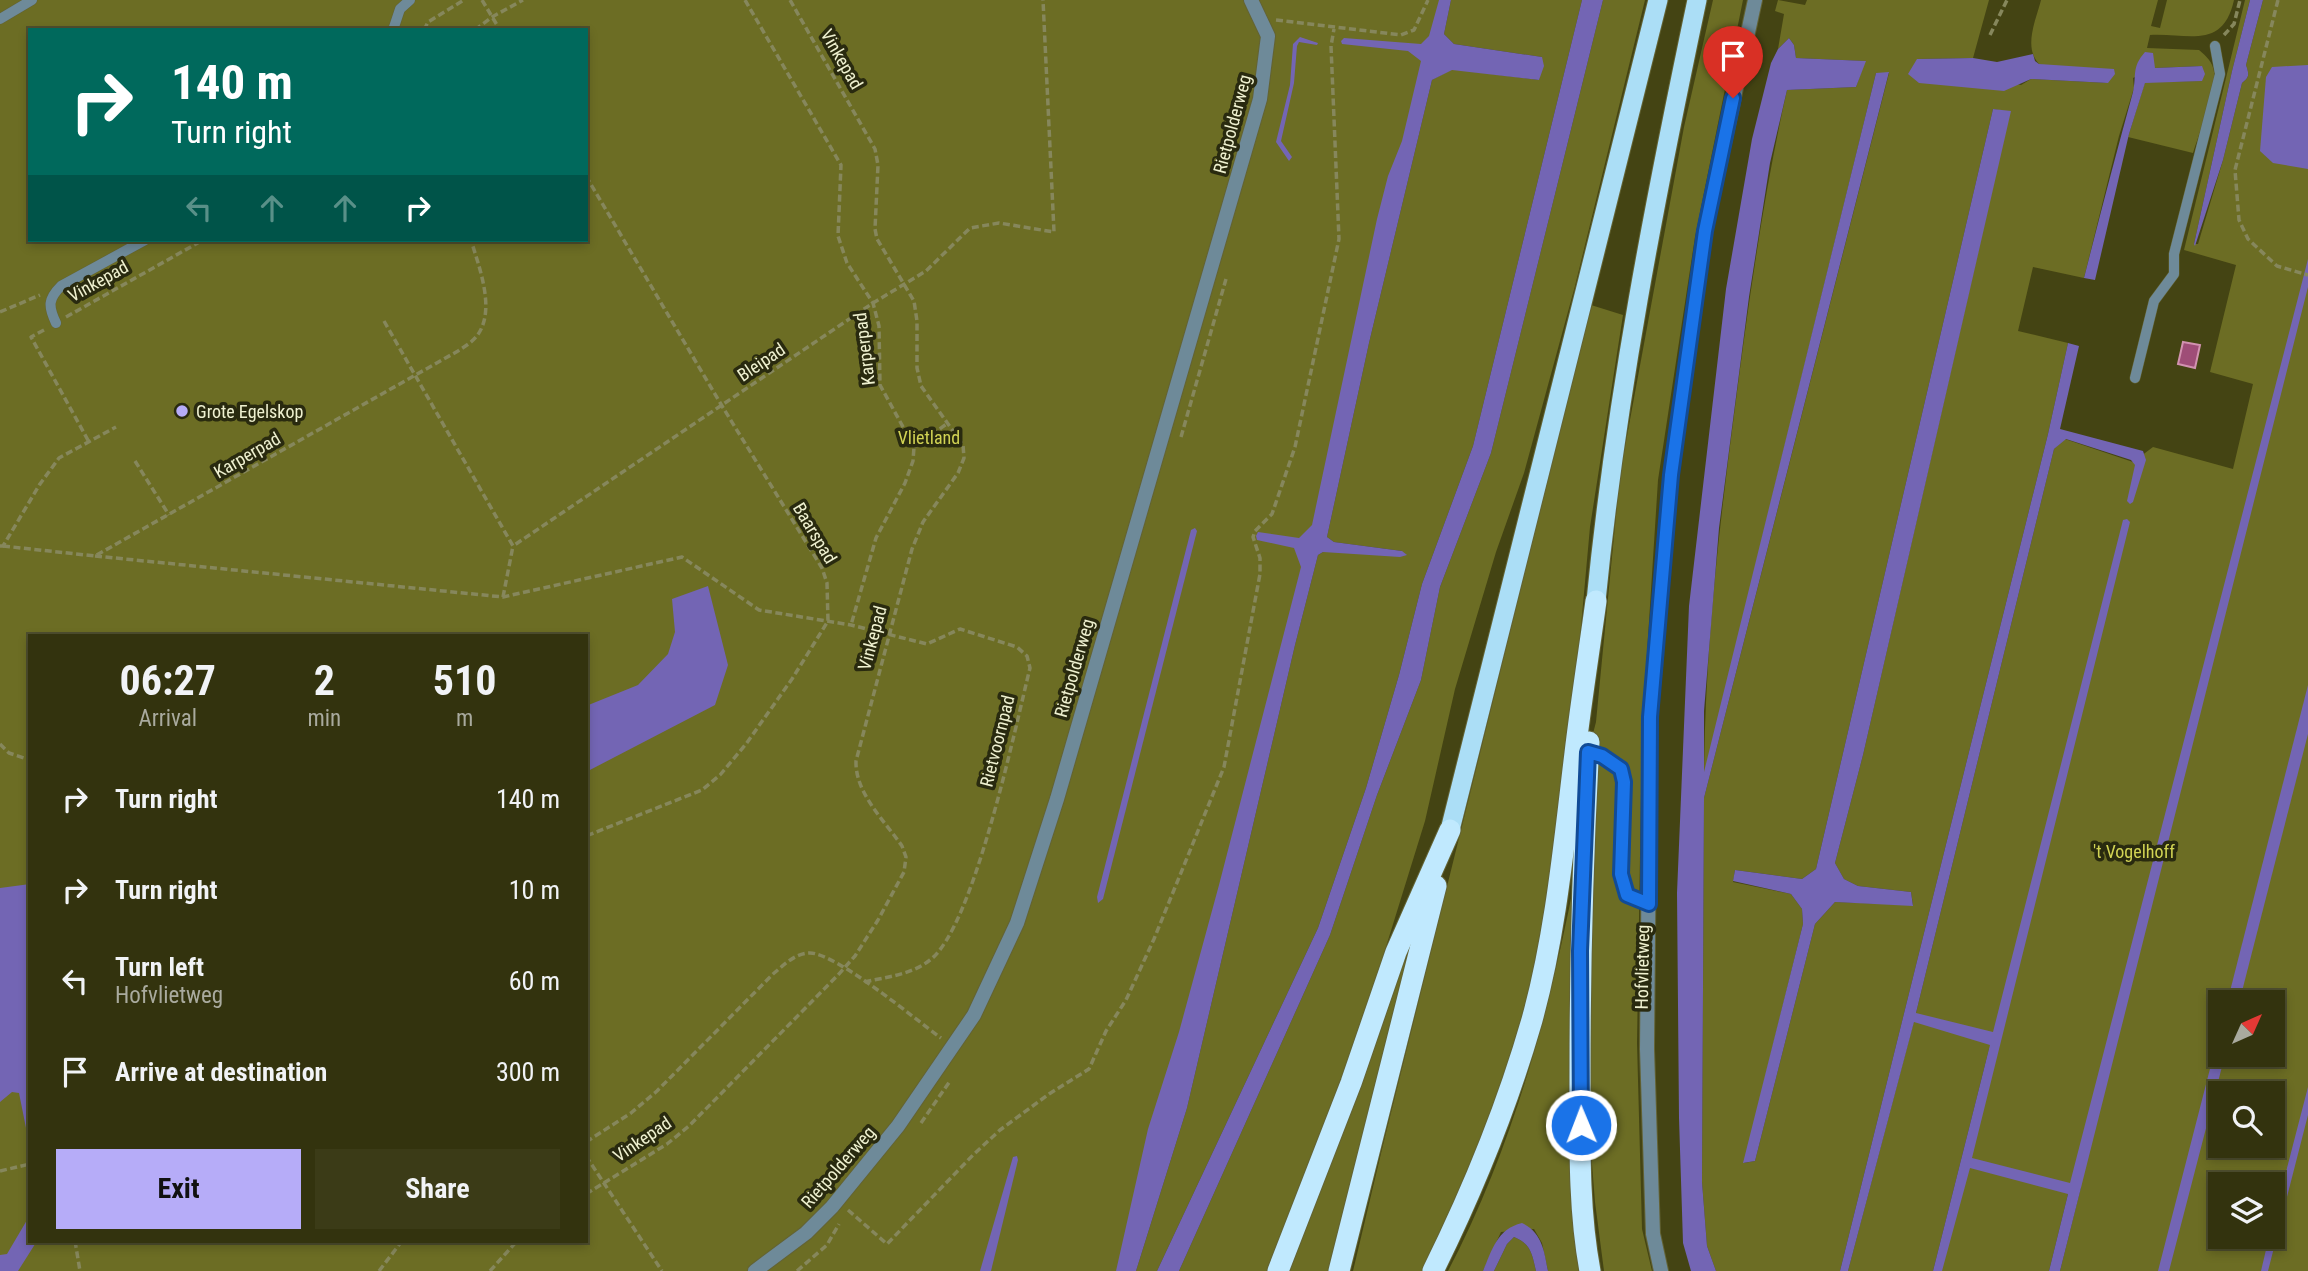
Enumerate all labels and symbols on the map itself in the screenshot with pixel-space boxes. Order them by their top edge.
street label: Vinkepad [816,25,868,93]
pin [1703,26,1763,98]
street label: Rietpolderweg [1209,72,1255,176]
street label: Vinkepad [64,256,132,306]
street label: Karperpad [849,311,879,387]
street label: Bleipad [733,338,789,386]
place label: Grote Egelskop [196,401,303,422]
marker: Grote Egelskop [174,403,190,419]
park label: Vlietland [898,427,960,448]
street label: Karperpad [210,428,284,482]
street label: Baarspad [789,499,841,567]
street label: Vinkepad [853,604,891,672]
street label: Rietpolderweg [1050,616,1098,720]
street label: Rietvoornpad [975,693,1019,789]
park label: 't Vogelhoff [2093,841,2175,862]
street label: Hofvlietweg [1631,925,1653,1009]
north arrow [2208,990,2286,1068]
position arrow [1544,1088,1618,1162]
street label: Vinkepad [609,1112,675,1166]
street label: Rietpolderweg [797,1122,879,1212]

